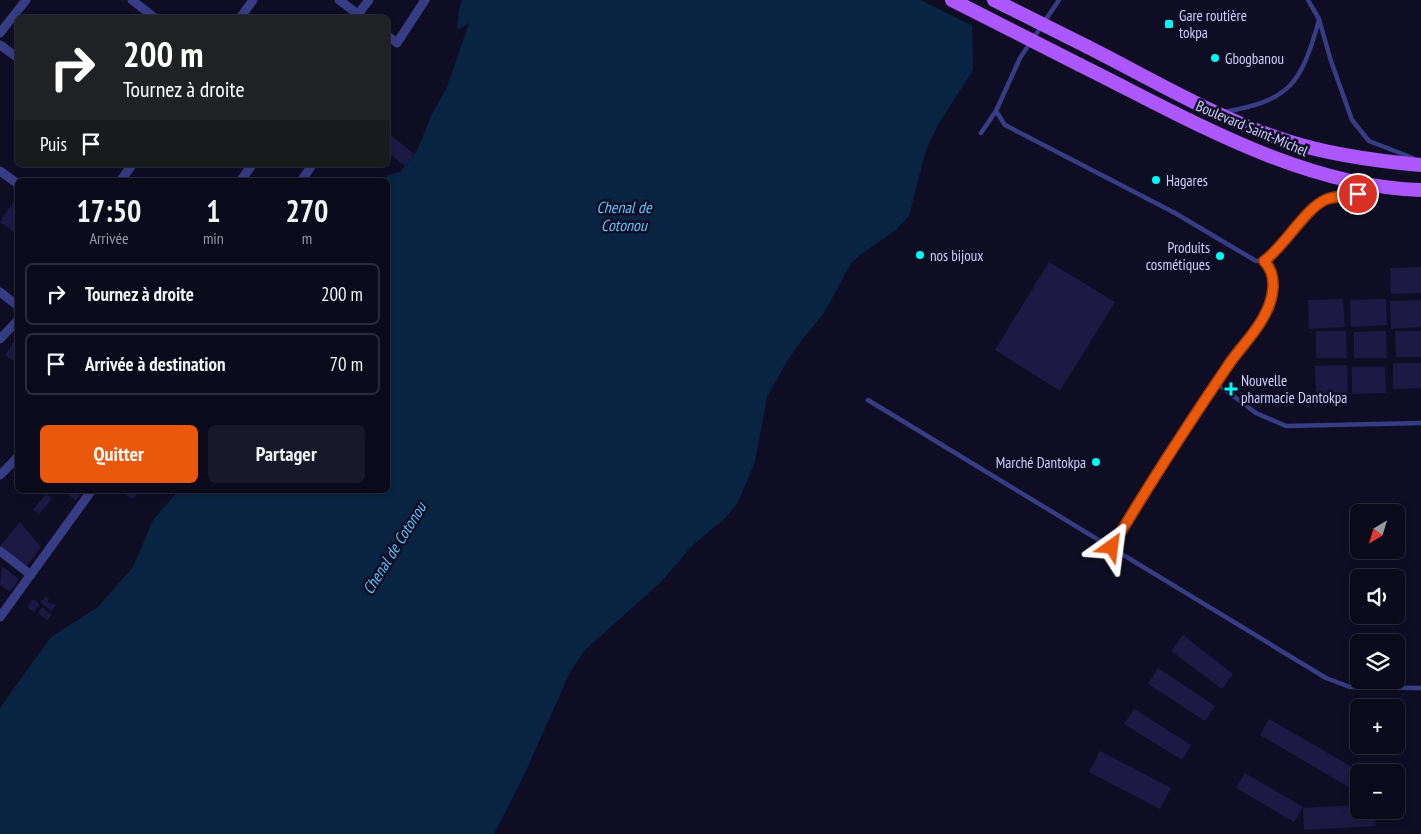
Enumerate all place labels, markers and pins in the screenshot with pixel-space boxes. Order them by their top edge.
place label: Gare routière tokpa [1179,6,1247,42]
marker: Gare routière tokpa [1163,18,1175,30]
place label: Gbogbanou [1225,49,1284,68]
marker: Gbogbanou [1209,52,1221,64]
place label: Hagares [1166,171,1208,190]
pin [1337,173,1379,215]
marker: Hagares [1150,174,1162,186]
place label: Produits cosmétiques [1146,238,1210,274]
place label: nos bijoux [930,246,983,265]
marker: nos bijoux [914,249,926,261]
marker: Produits cosmétiques [1214,250,1226,262]
place label: Nouvelle pharmacie Dantokpa [1241,371,1347,407]
marker: Nouvelle pharmacie Dantokpa [1225,383,1237,395]
place label: Marché Dantokpa [996,453,1086,472]
marker: Marché Dantokpa [1090,456,1102,468]

